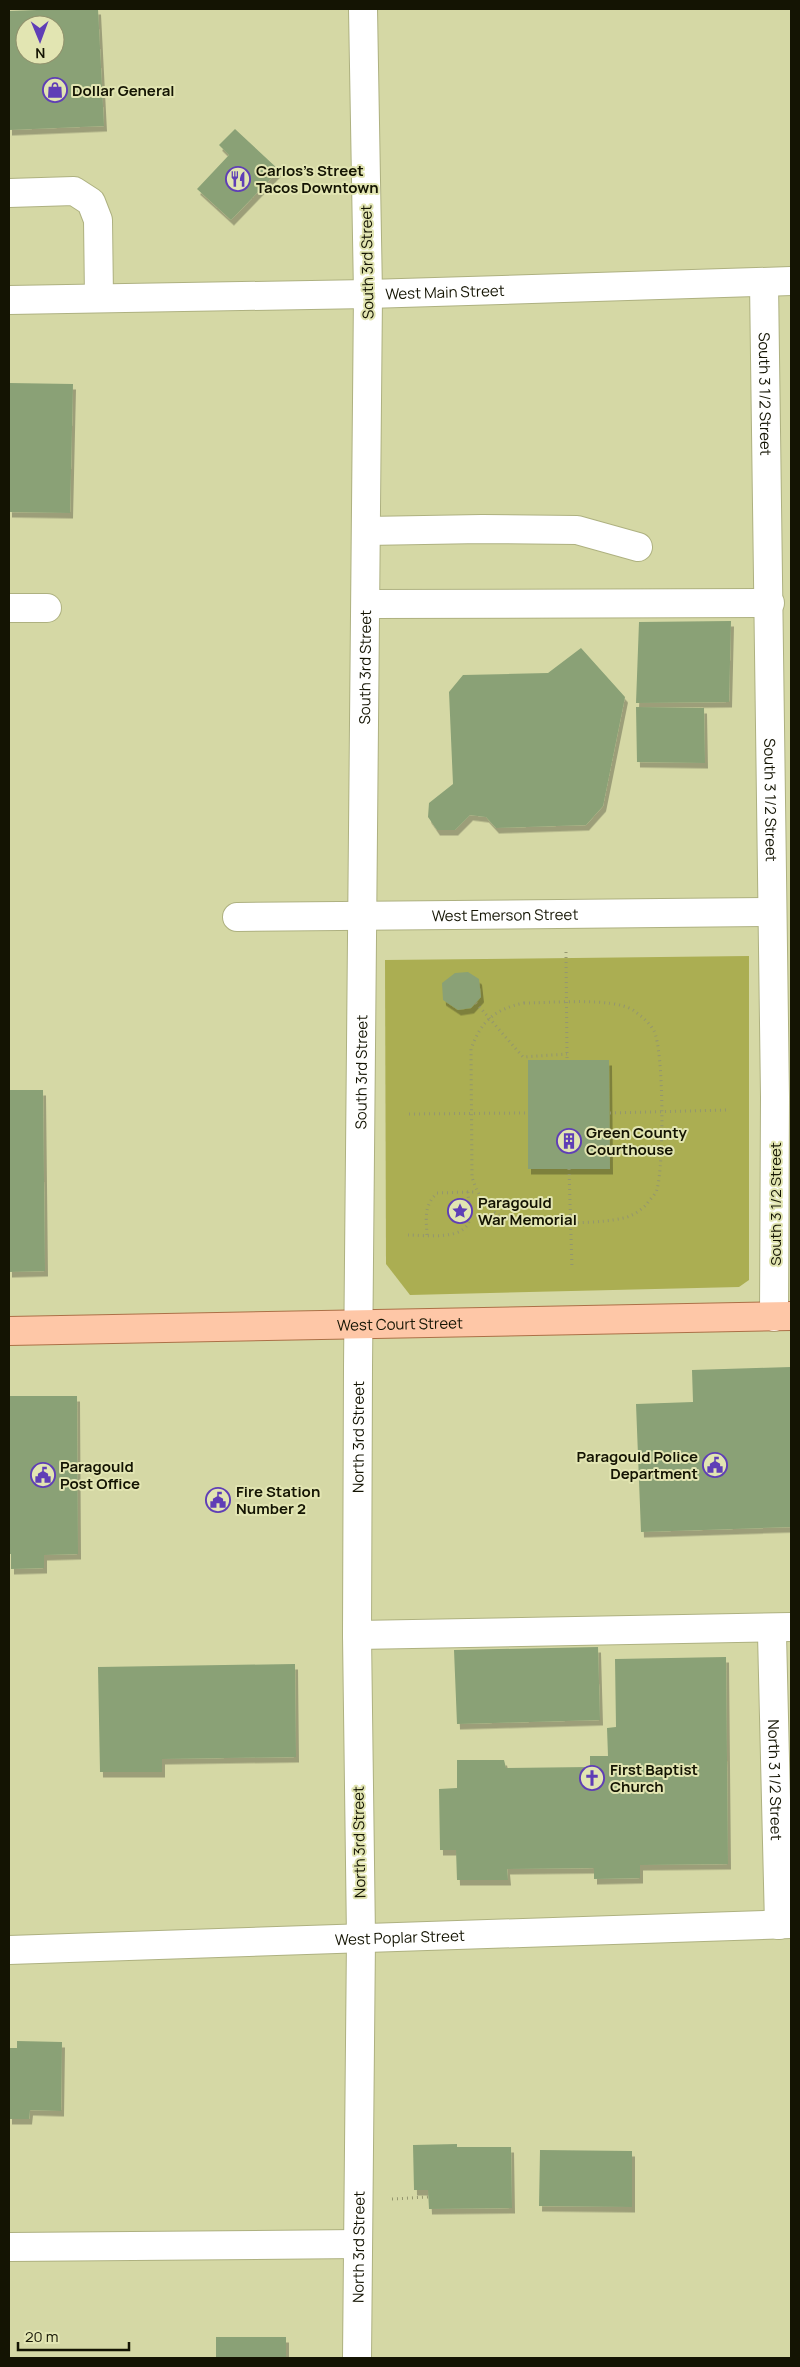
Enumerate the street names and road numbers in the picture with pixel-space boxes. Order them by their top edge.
street label: South 3rd Street [356,205,378,319]
street label: West Main Street [385,279,505,304]
street label: South 3 1/2 Street [754,332,777,456]
street label: South 3rd Street [353,610,376,724]
street label: South 3 1/2 Street [760,738,782,862]
street label: West Emerson Street [432,903,578,926]
street label: South 3rd Street [350,1015,372,1129]
street label: South 3 1/2 Street [765,1142,786,1266]
street label: West Court Street [337,1312,463,1335]
street label: North 3rd Street [347,1381,368,1493]
street label: North 3 1/2 Street [764,1719,787,1841]
street label: North 3rd Street [348,1786,370,1898]
street label: West Poplar Street [334,1924,465,1950]
street label: North 3rd Street [347,2191,369,2303]

